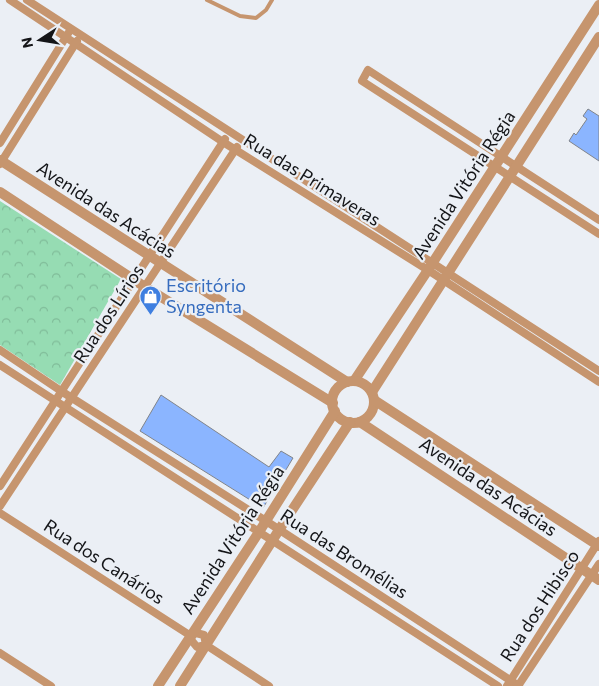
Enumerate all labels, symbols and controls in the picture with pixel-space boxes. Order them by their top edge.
north arrow [15,15,65,65]
text: N [17,36,36,50]
street label: Avenida Vitória Régia [407,106,519,263]
street label: Rua das Primaveras [240,128,385,230]
street label: Avenida das Acácias [33,156,180,262]
street label: Rua dos Lírios [68,260,148,367]
place label: Escritório Syngenta [166,274,246,317]
shop icon: Escritório Syngenta [138,284,162,315]
street label: Avenida das Acácias [416,432,562,540]
street label: Avenida Vitória Régia [176,461,288,618]
street label: Rua das Bromélias [277,504,412,603]
street label: Rua dos Canários [40,514,169,608]
street label: Rua dos Hibisco [495,545,583,665]

